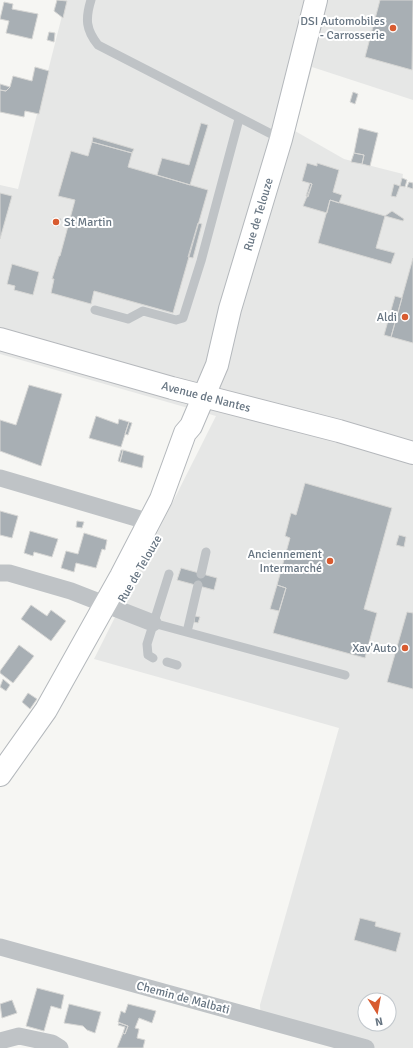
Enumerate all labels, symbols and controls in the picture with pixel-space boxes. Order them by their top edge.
place label: DSI Automobiles - Carrosserie [300,14,385,43]
marker: DSI Automobiles - Carrosserie [388,23,398,33]
street label: Rue de Telouze [240,176,276,253]
place label: St Martin [64,215,112,230]
marker: St Martin [51,217,61,227]
place label: Aldi [377,310,397,325]
marker: Aldi [400,312,410,322]
street label: Avenue de Nantes [160,378,252,415]
street label: Rue de Telouze [115,533,165,605]
place label: Anciennement Intermarché [248,547,322,576]
marker: Anciennement Intermarché [325,556,335,566]
place label: Xav'Auto [352,641,397,656]
marker: Xav'Auto [400,643,410,653]
street label: Chemin de Malbati [135,978,231,1018]
north arrow [357,992,397,1032]
text: N [374,1014,384,1028]

